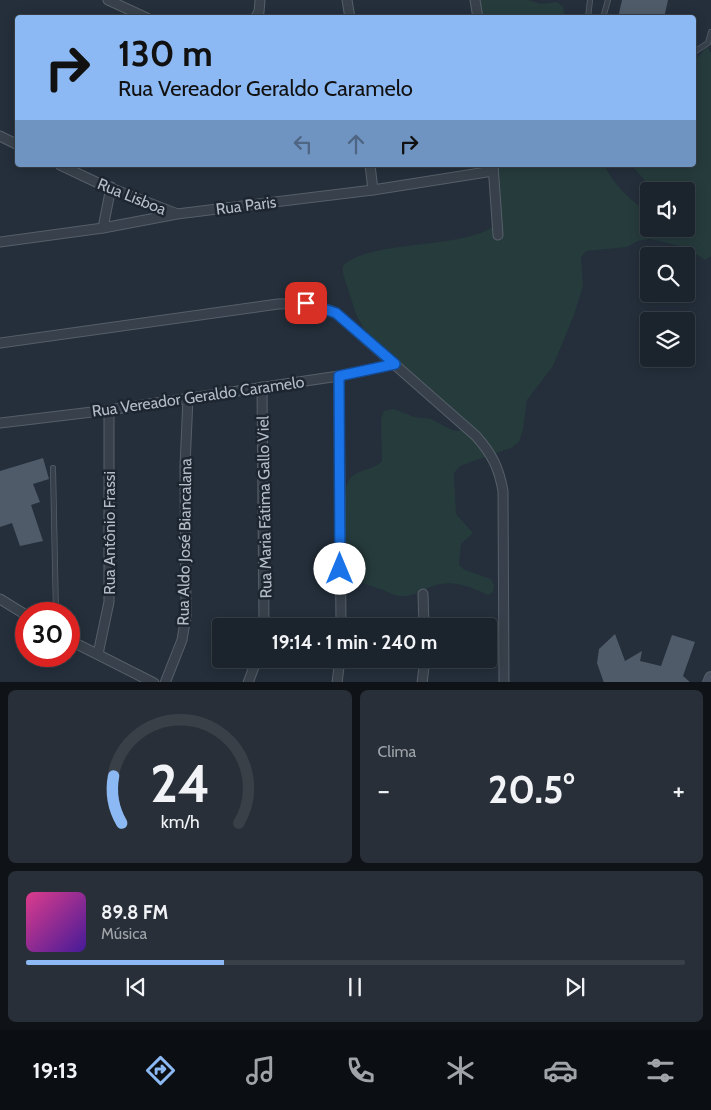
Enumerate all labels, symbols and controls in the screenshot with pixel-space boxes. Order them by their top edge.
text: 130 m [118,32,213,75]
icon: right [35,35,100,100]
text: Rua Vereador Geraldo Caramelo [118,75,413,102]
icon: left [289,130,317,158]
icon: ahead [342,130,370,158]
icon: right [395,130,423,158]
street label: Rua Lisboa [95,174,169,219]
map controls [640,182,695,367]
button: sound [640,182,695,237]
street label: Rua Paris [215,192,278,219]
button: search [640,247,695,302]
pin [285,282,327,324]
icon: arrive [292,289,320,317]
button: layers [640,312,695,367]
street label: Rua Vereador Geraldo Caramelo [91,372,306,421]
street label: Rua Maria Fátima Gallo Viel [253,415,276,598]
street label: Rua Aldo José Biancalana [174,458,195,626]
street label: Rua Antônio Frassi [100,471,119,595]
position arrow [313,542,365,594]
speed limit sign: 30 [15,602,80,667]
text: 19:14 · 1 min · 240 m [272,631,437,654]
text: Clima [378,742,416,761]
text: 24 [150,752,210,815]
text: 20.5° [488,766,574,813]
text: − [378,773,390,807]
text: + [673,773,685,807]
text: km/h [160,811,199,832]
text: 89.8 FM [101,901,168,924]
text: Música [101,924,147,943]
icon: previous [122,973,150,1001]
icon: pause [341,973,369,1001]
icon: next [561,973,589,1001]
icon: directions [143,1053,178,1088]
icon: music [243,1053,278,1088]
icon: phone [343,1053,378,1088]
icon: climate [443,1053,478,1088]
icon: car [543,1053,578,1088]
icon: filters [643,1053,678,1088]
text: 19:13 [33,1057,78,1084]

